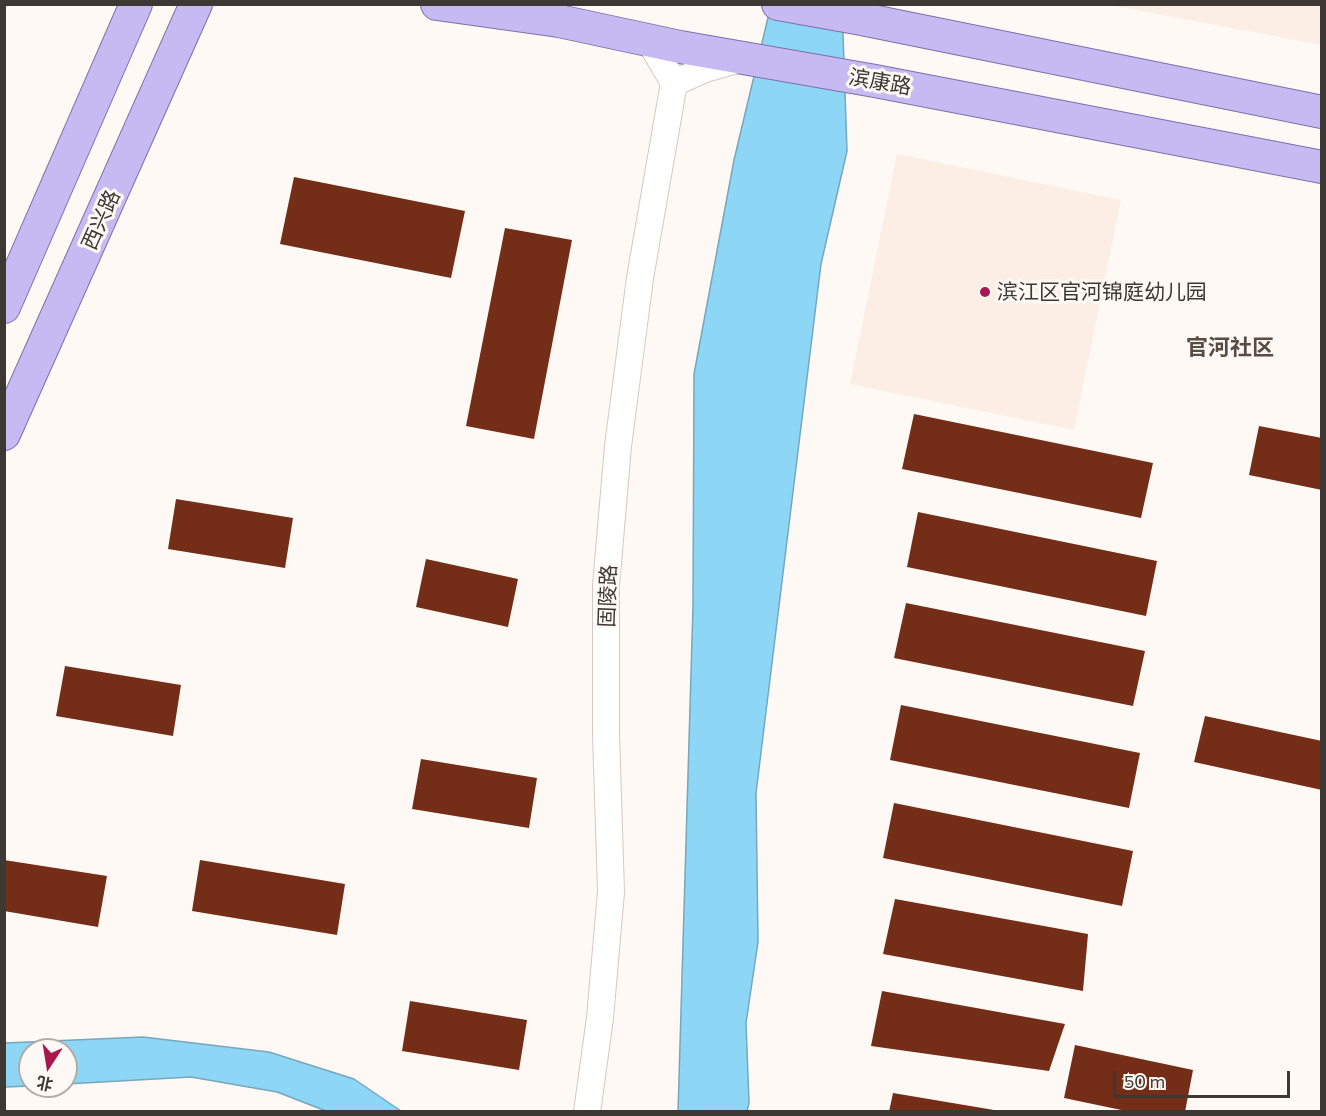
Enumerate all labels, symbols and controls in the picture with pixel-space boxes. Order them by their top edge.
street label: 滨康路 [847,64,913,100]
street label: 西兴路 [77,186,125,254]
place label: 滨江区官河锦庭幼儿园 [997,279,1207,305]
marker: 滨江区官河锦庭幼儿园 [978,285,992,299]
district label: 官河社区 [1186,335,1274,361]
street label: 固陵路 [594,564,622,628]
north arrow [18,1038,78,1098]
scale bar [1116,1059,1293,1097]
text: 50 m [1124,1070,1165,1092]
text: 北 [35,1073,54,1095]

